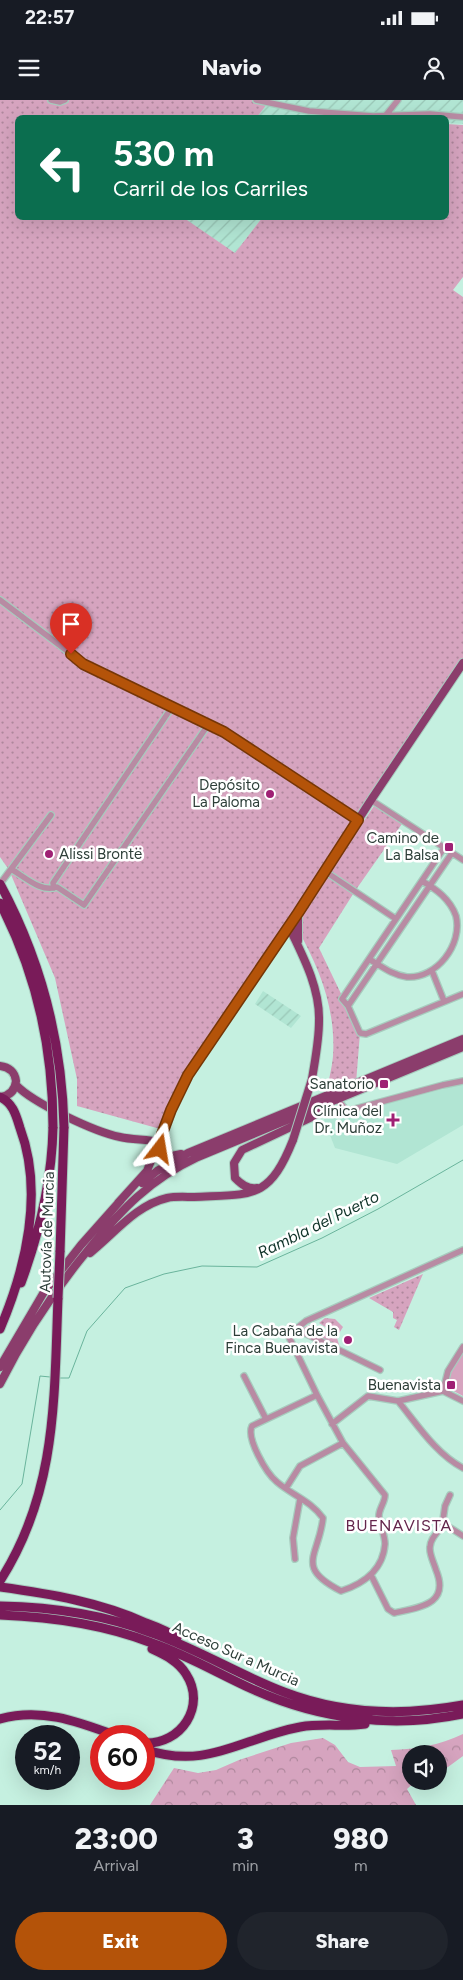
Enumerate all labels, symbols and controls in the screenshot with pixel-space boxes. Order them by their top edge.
text: 22:57 [25,6,74,29]
icon: menu [15,54,43,82]
text: Navio [202,54,262,81]
icon: person [420,54,448,82]
text: 530 m [113,133,214,175]
icon: left [30,135,95,200]
text: Carril de los Carriles [113,175,308,202]
pin [50,603,92,654]
icon: arrive [57,610,85,638]
place label: Depósito La Paloma [192,776,260,811]
marker: Depósito La Paloma [264,788,276,800]
place label: Camino de La Balsa [367,829,439,864]
marker: Camino de La Balsa [443,841,455,853]
place label: Alissi Brontë [59,845,142,863]
marker: Alissi Brontë [43,848,55,860]
place label: Sanatorio [310,1075,374,1093]
marker: Sanatorio [378,1078,390,1090]
place label: Clínica del Dr. Muñoz [313,1102,382,1137]
marker: Clínica del Dr. Muñoz [386,1113,400,1127]
position arrow [133,1122,185,1174]
street label: Autovía de Murcia [36,1171,58,1293]
water label: Rambla del Puerto [254,1187,382,1262]
place label: La Cabaña de la Finca Buenavista [225,1322,338,1357]
marker: La Cabaña de la Finca Buenavista [342,1334,354,1346]
place label: Buenavista [368,1376,441,1394]
marker: Buenavista [445,1379,457,1391]
district label: BUENAVISTA [346,1516,452,1535]
street label: Acceso Sur a Murcia [170,1618,302,1690]
speed limit sign: 60 [90,1725,155,1790]
text: 52 [33,1736,62,1766]
map controls [402,1745,447,1790]
button: sound [402,1745,447,1790]
text: km/h [34,1763,61,1777]
text: 23:00 [74,1820,158,1857]
text: 3 [237,1820,254,1857]
text: 980 [333,1820,389,1857]
text: Arrival [94,1856,139,1875]
text: min [232,1856,259,1875]
text: m [354,1856,368,1875]
button: Exit [15,1912,227,1970]
button: Share [237,1912,448,1970]

